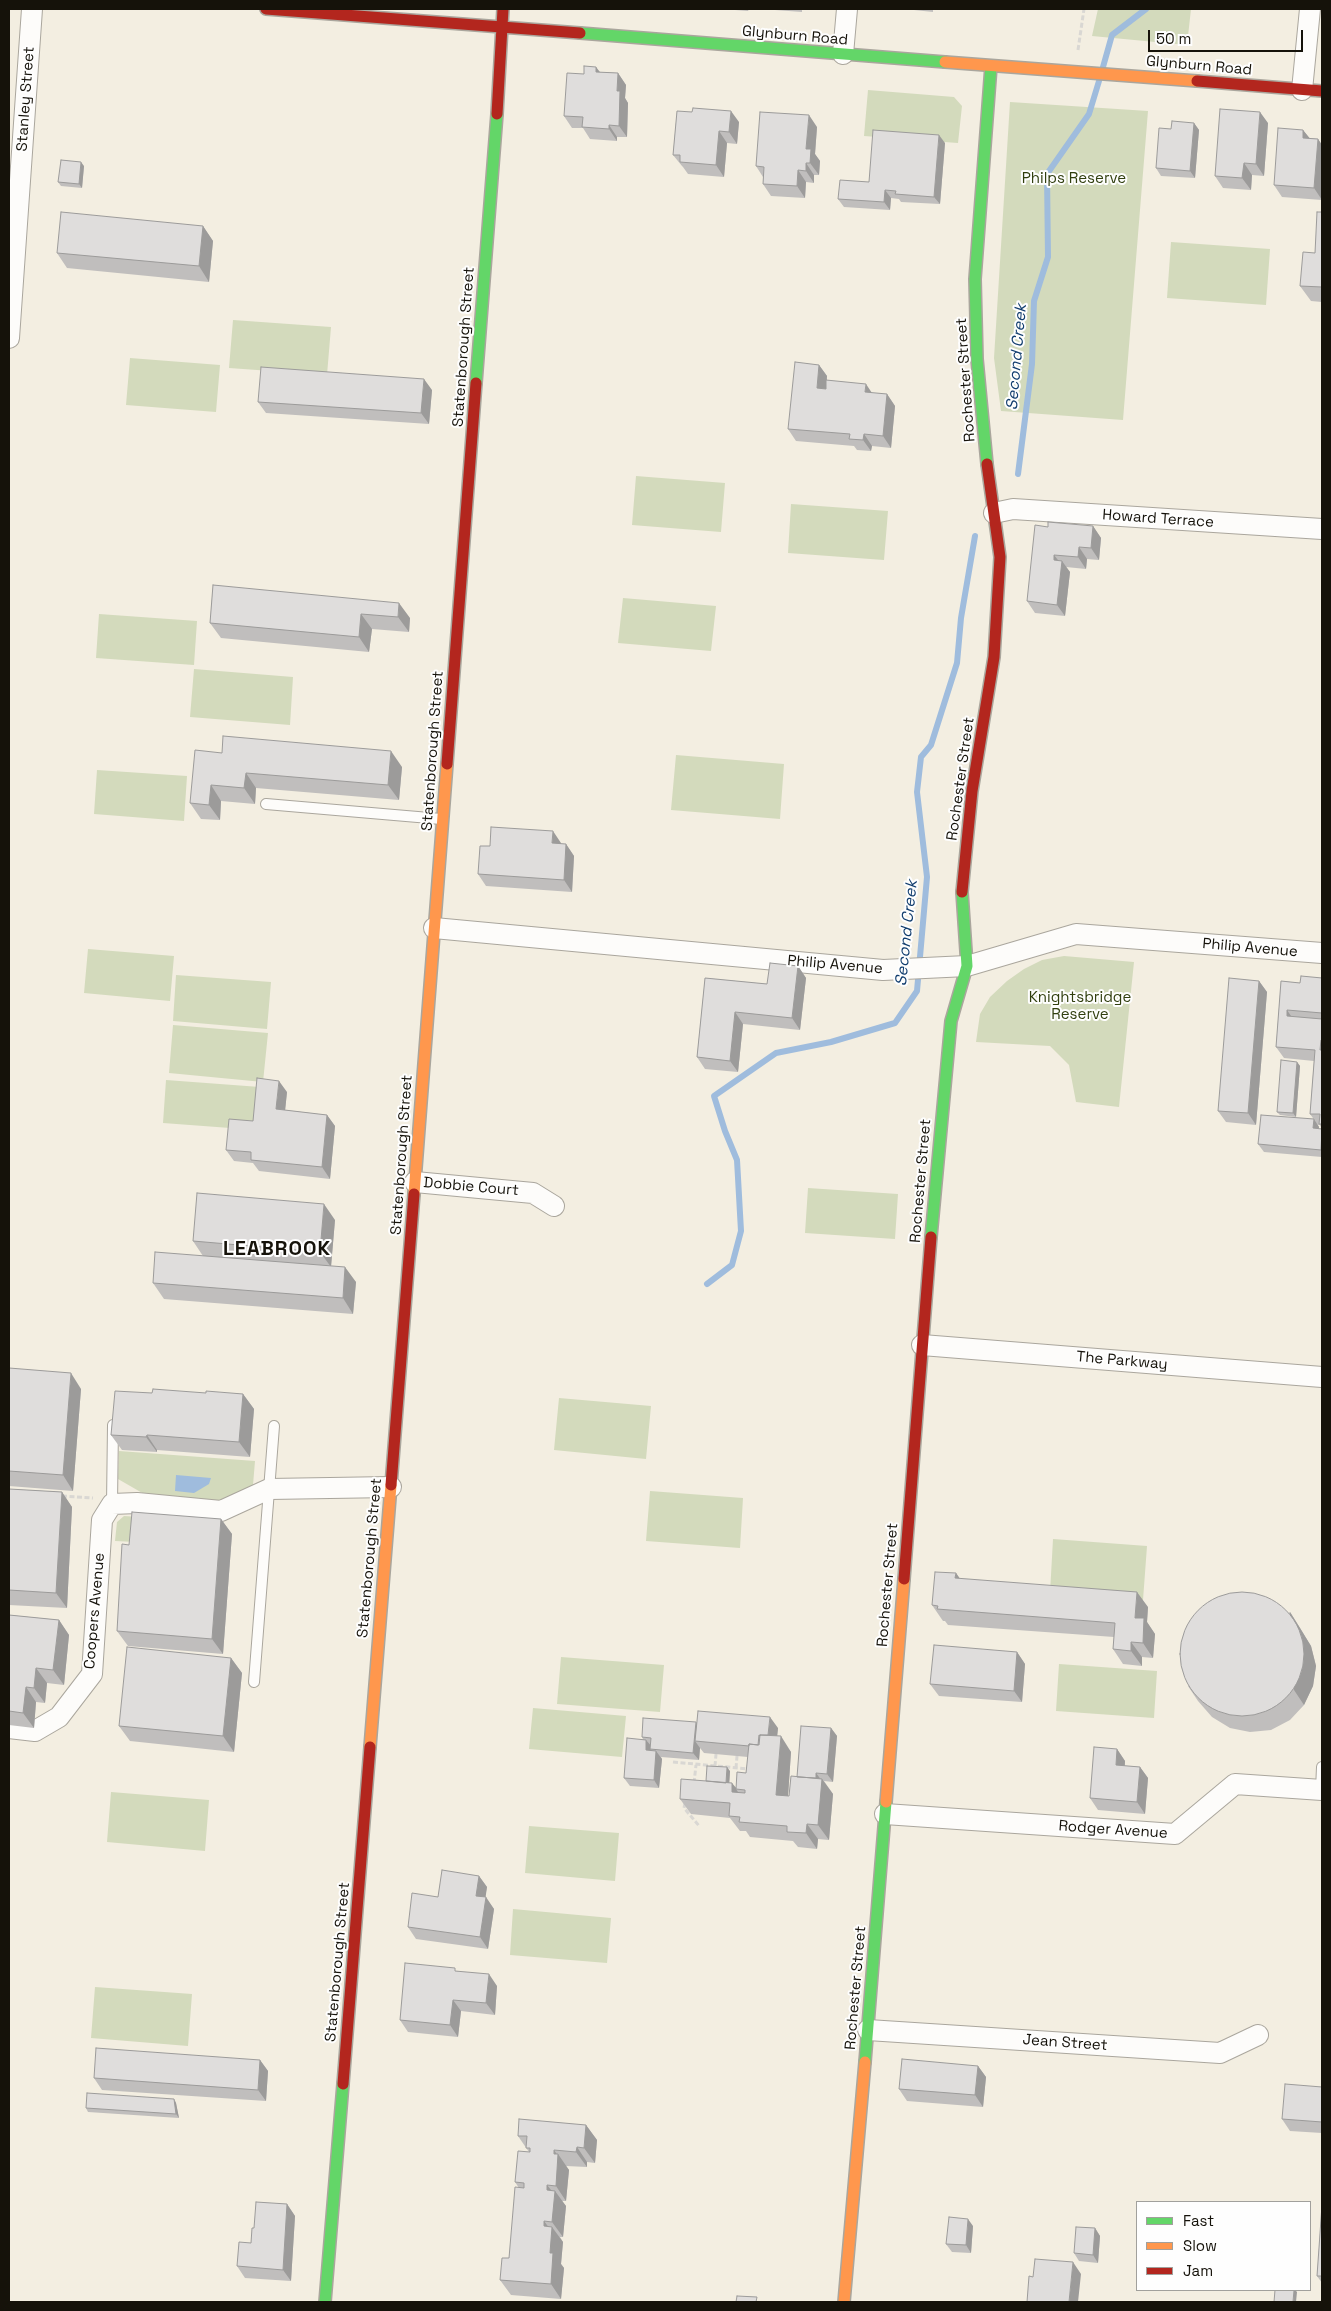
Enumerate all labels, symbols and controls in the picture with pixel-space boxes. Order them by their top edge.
scale bar [1151,20,1306,52]
street label: Glynburn Road [741,22,849,50]
text: 50 m [1156,29,1191,48]
street label: Stanley Street [13,46,39,152]
street label: Glynburn Road [1145,52,1253,80]
park label: Philps Reserve [1022,170,1126,188]
street label: Statenborough Street [449,266,479,428]
water label: Second Creek [1003,303,1031,411]
street label: Rochester Street [953,317,979,443]
street label: Howard Terrace [1102,506,1214,532]
street label: Statenborough Street [418,670,448,832]
street label: Rochester Street [943,716,979,842]
water label: Second Creek [892,879,922,987]
street label: Philip Avenue [1202,935,1298,961]
street label: Philip Avenue [787,952,883,978]
park label: Knightsbridge Reserve [1029,989,1131,1024]
street label: Statenborough Street [387,1074,417,1236]
street label: Rochester Street [907,1118,935,1244]
street label: Dobbie Court [423,1174,519,1200]
district label: LEABROOK [222,1238,332,1262]
street label: The Parkway [1076,1348,1168,1374]
street label: Statenborough Street [354,1477,386,1639]
street label: Rochester Street [874,1522,902,1648]
street label: Coopers Avenue [81,1552,109,1670]
street label: Rodger Avenue [1058,1817,1168,1843]
street label: Statenborough Street [322,1881,354,2043]
street label: Rochester Street [842,1925,870,2051]
street label: Jean Street [1022,2031,1108,2055]
legend [1136,2201,1311,2291]
text: Fast [1183,2211,1214,2230]
text: Slow [1183,2236,1217,2255]
text: Jam [1183,2261,1213,2280]

